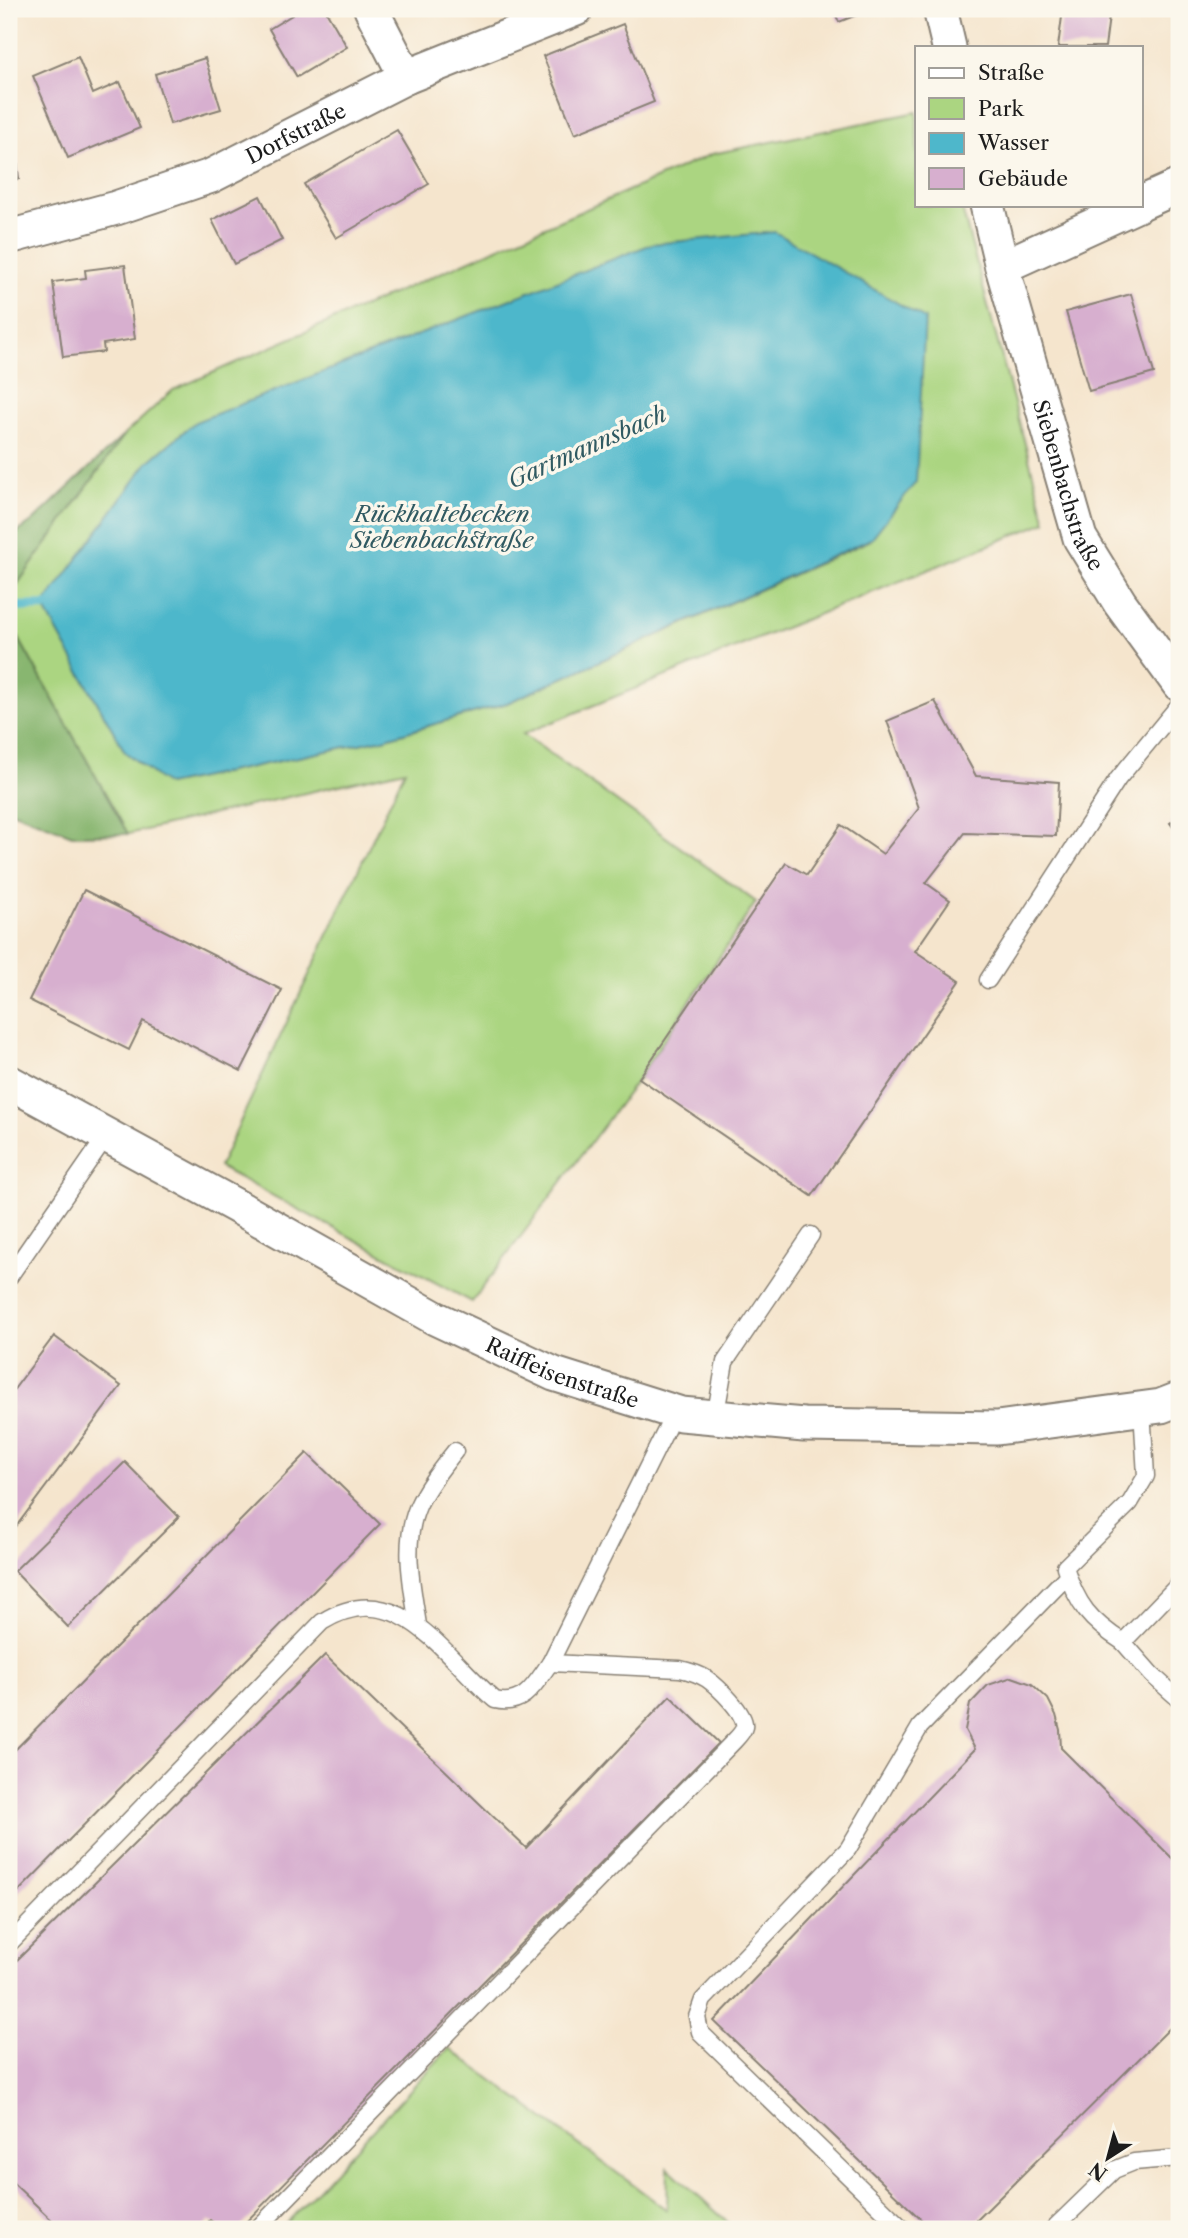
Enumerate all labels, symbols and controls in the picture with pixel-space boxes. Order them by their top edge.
legend [915,46,1142,206]
text: Straße [978,60,1044,85]
text: Park [978,96,1024,121]
street label: Dorfstraße [241,97,350,169]
text: Wasser [977,130,1049,155]
text: Gebäude [978,166,1068,191]
street label: Siebenbachstraße [1028,397,1109,575]
water label: Gartmannsbach [503,400,671,494]
water label: Rückhaltebecken Siebenbachstraße [349,500,534,554]
street label: Raiffeisenstraße [482,1331,642,1412]
north arrow [1072,2122,1142,2192]
text: N [1085,2157,1112,2186]

